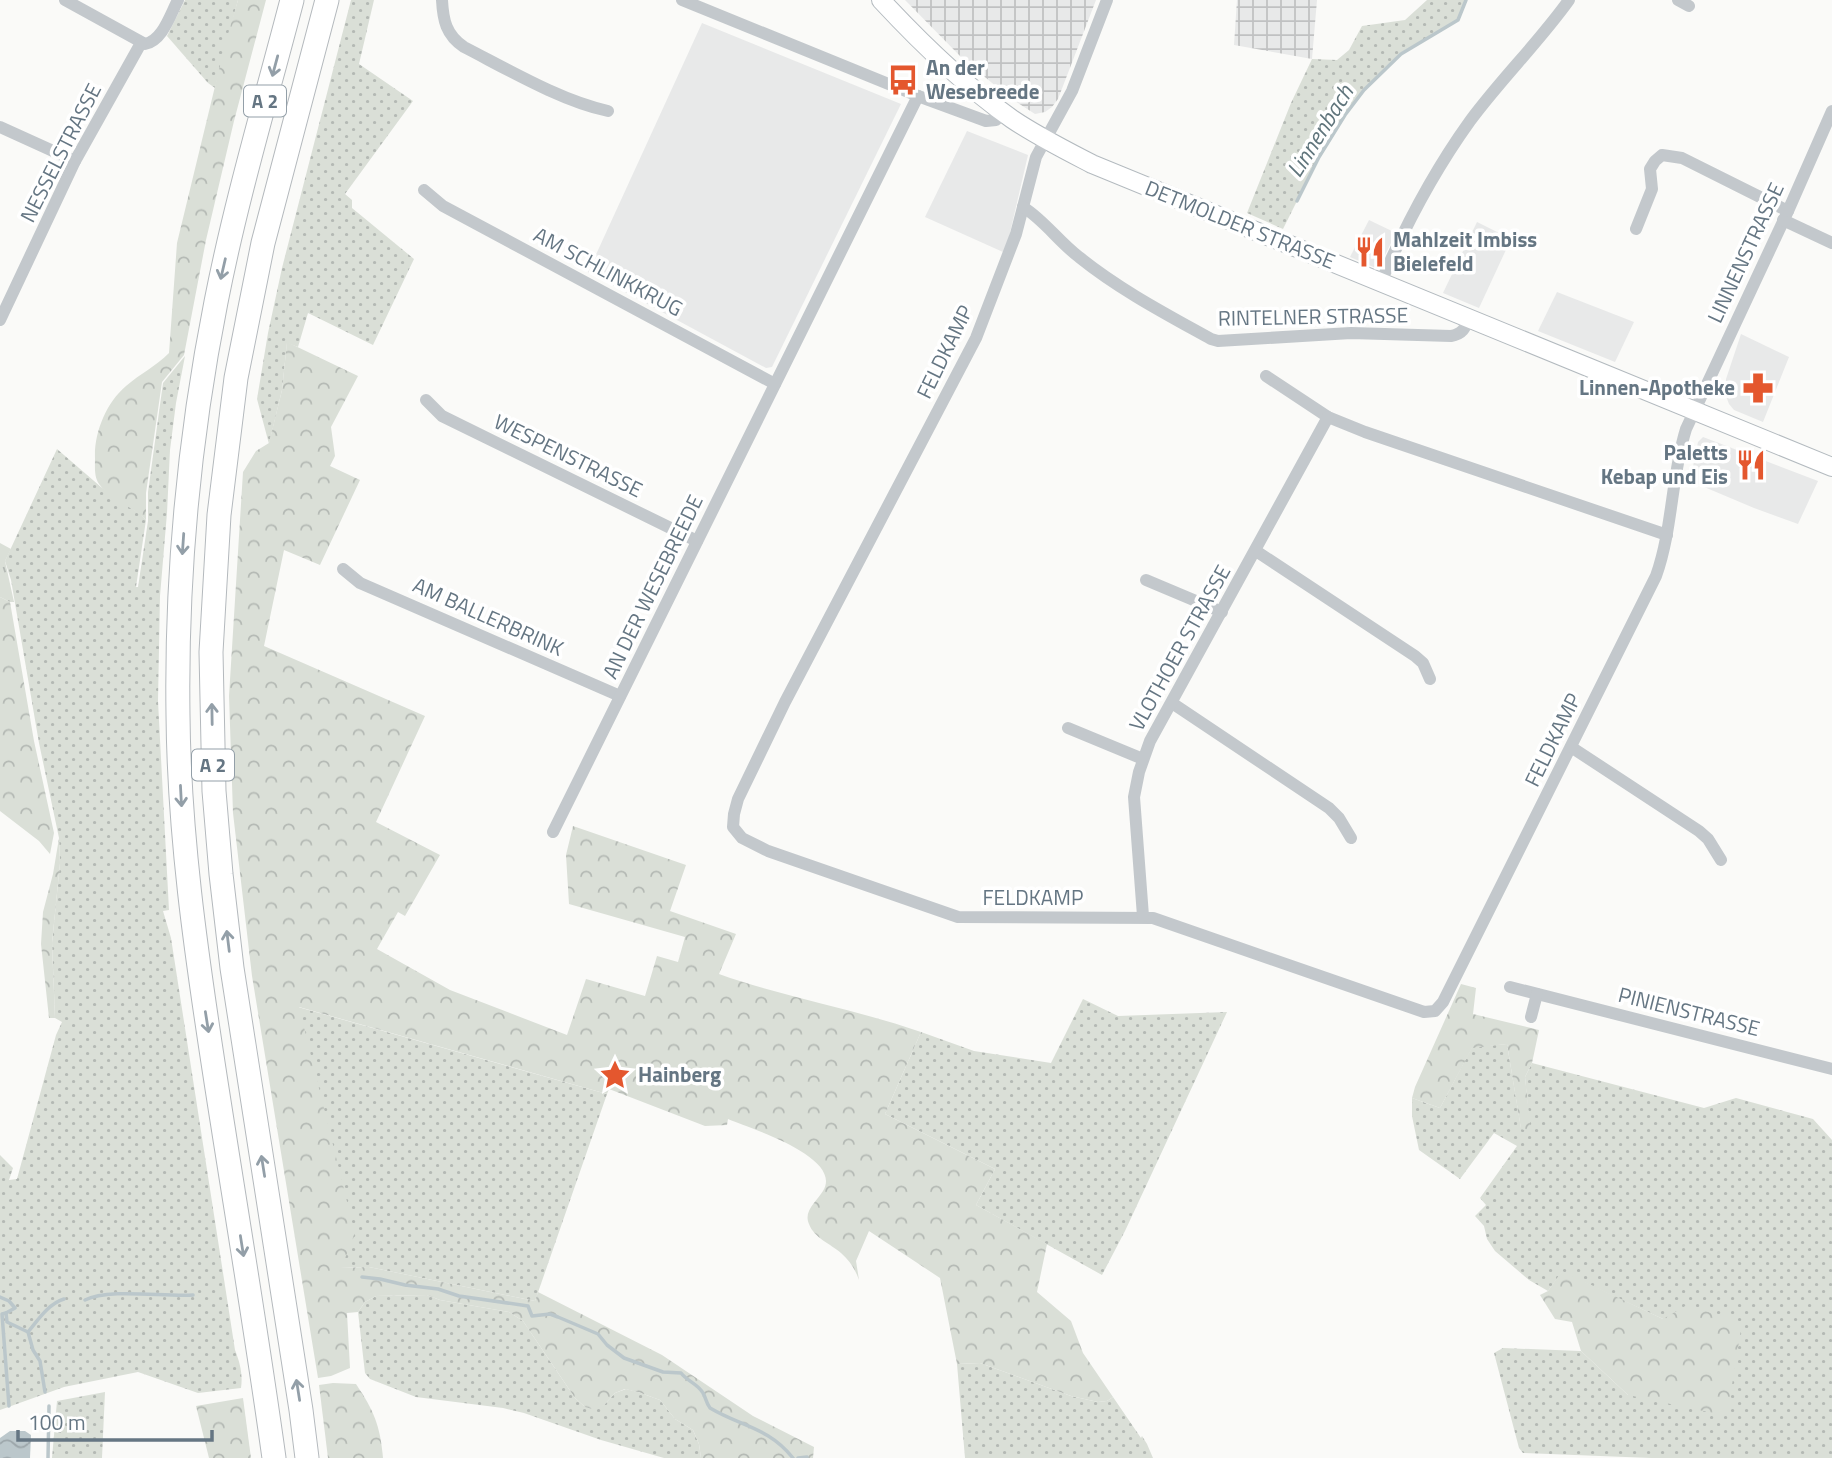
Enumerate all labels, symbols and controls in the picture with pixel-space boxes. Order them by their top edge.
place label: An der Wesebreede [926,51,1039,107]
one-way arrow [268,54,281,77]
bus stop icon: An der Wesebreede [886,63,920,97]
street label: NESSELSTRASSE [11,77,109,228]
water label: Linnenbach [1277,77,1362,184]
road number: A 2 [244,86,286,116]
street label: DETMOLDER STRASSE [1141,171,1340,277]
street label: LINNENSTRASSE [1699,177,1792,328]
street label: AM SCHLINKKRUG [528,218,689,324]
place label: Mahlzeit Imbiss Bielefeld [1393,223,1537,279]
restaurant icon: Mahlzeit Imbiss Bielefeld [1353,235,1387,269]
one-way arrow [216,257,229,280]
street label: RINTELNER STRASSE [1218,298,1408,334]
street label: FELDKAMP [908,299,981,404]
place label: Linnen-Apotheke [1579,371,1735,403]
pharmacy icon: Linnen-Apotheke [1741,371,1775,405]
street label: WESPENSTRASSE [489,405,648,505]
place label: Paletts Kebap und Eis [1601,436,1728,492]
restaurant icon: Paletts Kebap und Eis [1734,448,1768,482]
street label: AN DER WESEBREEDE [594,489,711,684]
one-way arrow [176,532,189,555]
street label: VLOTHOER STRASSE [1120,559,1238,736]
street label: AM BALLERBRINK [408,569,569,664]
street label: FELDKAMP [1516,687,1589,792]
one-way arrow [205,703,218,726]
road number: A 2 [192,750,234,780]
one-way arrow [175,784,188,807]
street label: FELDKAMP [983,881,1083,913]
one-way arrow [222,930,235,953]
street label: PINIENSTRASSE [1615,978,1763,1044]
one-way arrow [201,1010,214,1033]
place icon: Hainberg [598,1058,632,1092]
place label: Hainberg [638,1058,721,1090]
one-way arrow [256,1155,269,1177]
one-way arrow [236,1235,249,1257]
one-way arrow [291,1379,304,1402]
scale bar [18,1398,212,1442]
text: 100 m [28,1406,85,1438]

